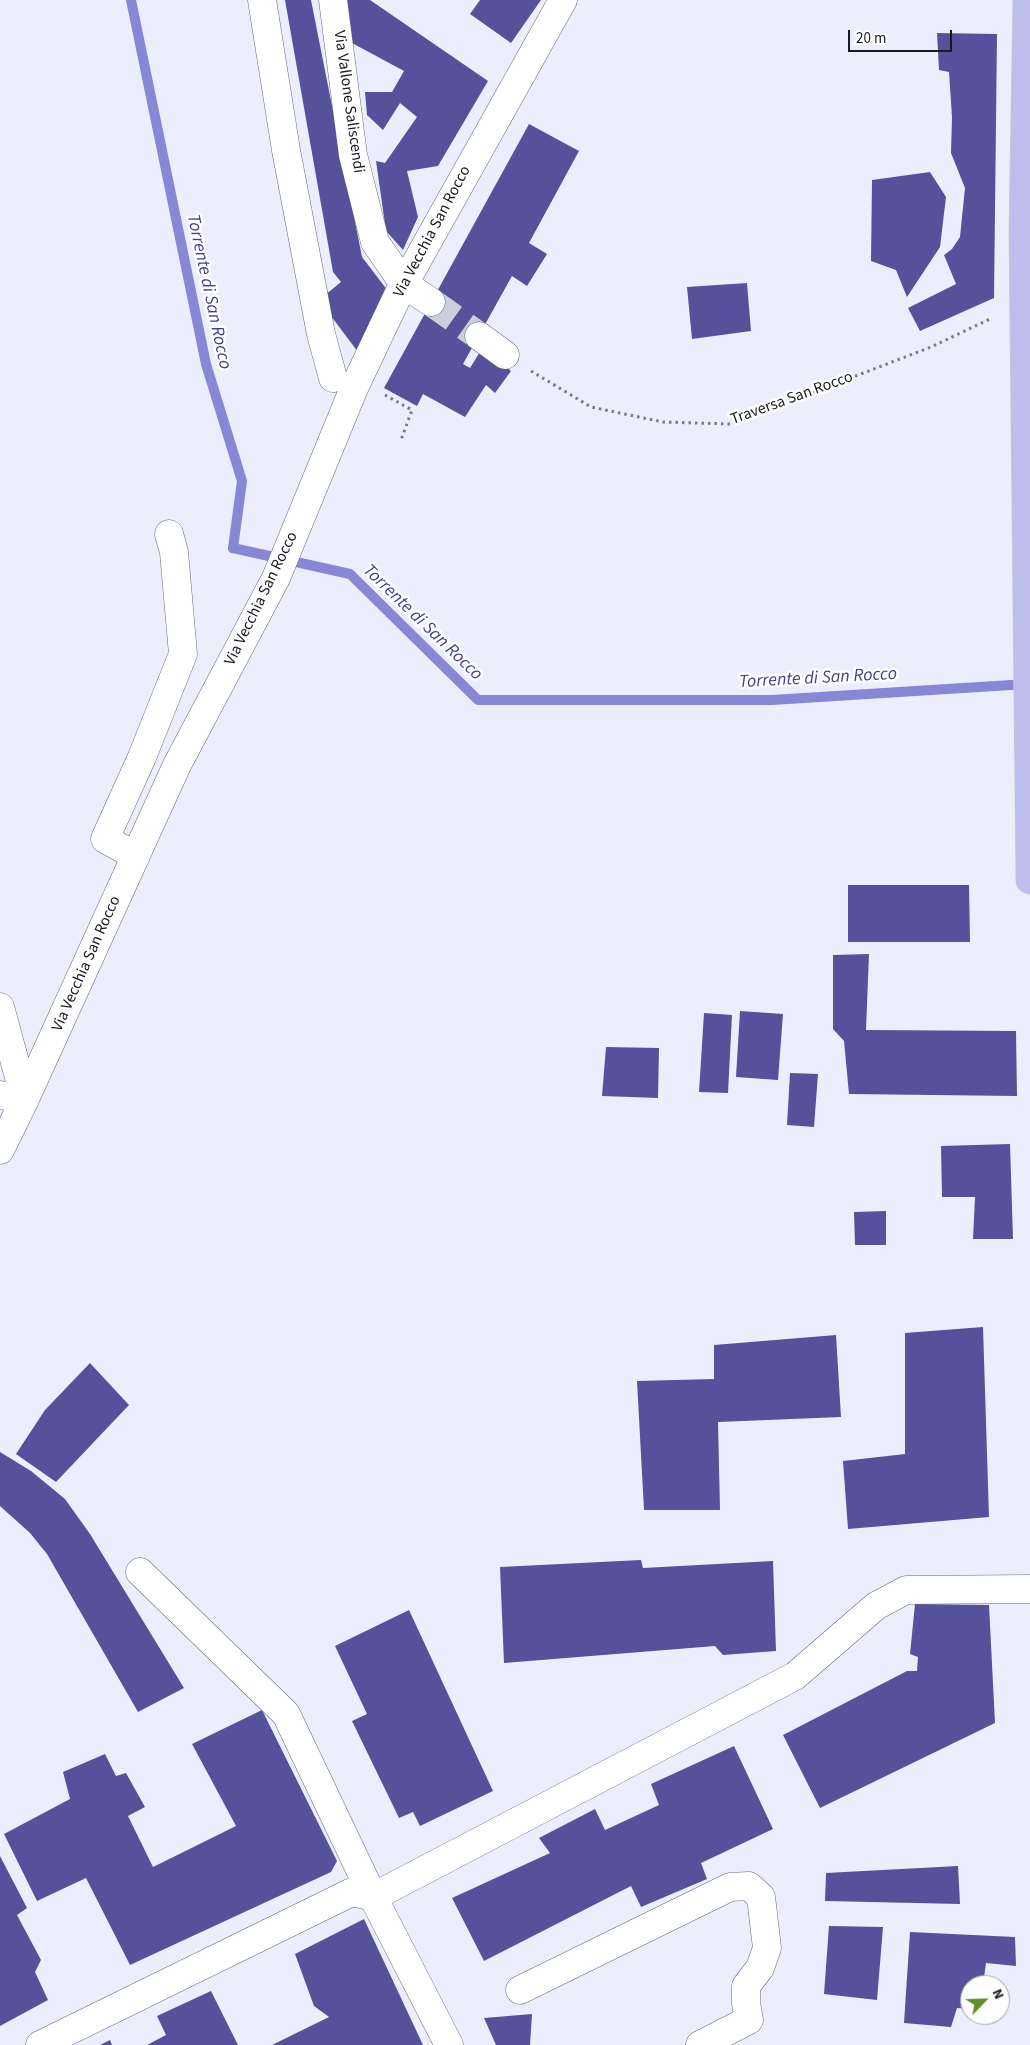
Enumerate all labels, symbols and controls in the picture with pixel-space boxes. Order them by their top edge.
scale bar [850,20,954,52]
text: 20 m [856,28,886,49]
street label: Via Vallone Saliscendi [328,29,368,175]
street label: Via Vecchia San Rocco [390,163,476,301]
water label: Torrente di San Rocco [181,212,235,372]
street label: Traversa San Rocco [728,368,856,430]
street label: Via Vecchia San Rocco [221,529,303,669]
water label: Torrente di San Rocco [358,560,486,686]
water label: Torrente di San Rocco [739,664,897,694]
street label: Via Vecchia San Rocco [48,893,126,1035]
north arrow [960,1975,1010,2025]
text: N [987,1986,1009,2003]

